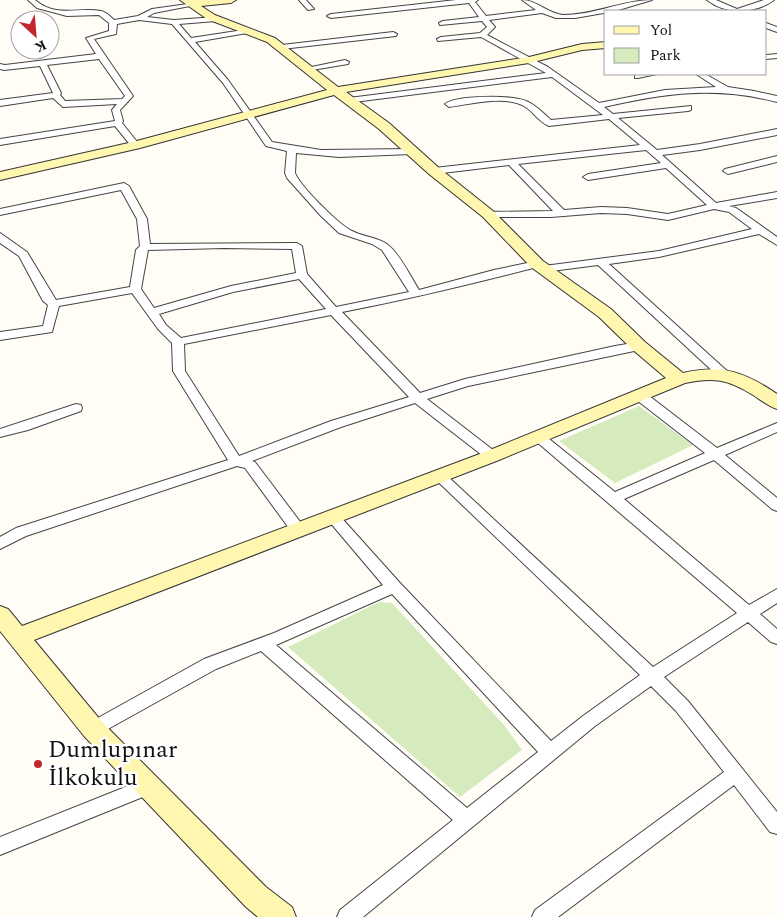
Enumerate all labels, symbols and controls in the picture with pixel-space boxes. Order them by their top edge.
north arrow [10,10,60,60]
legend [604,10,767,75]
text: Yol [650,19,672,42]
text: K [31,34,50,58]
text: Park [650,44,681,67]
place label: Dumlupınar İlkokulu [48,732,177,796]
marker: Dumlupınar İlkokulu [32,758,44,770]

